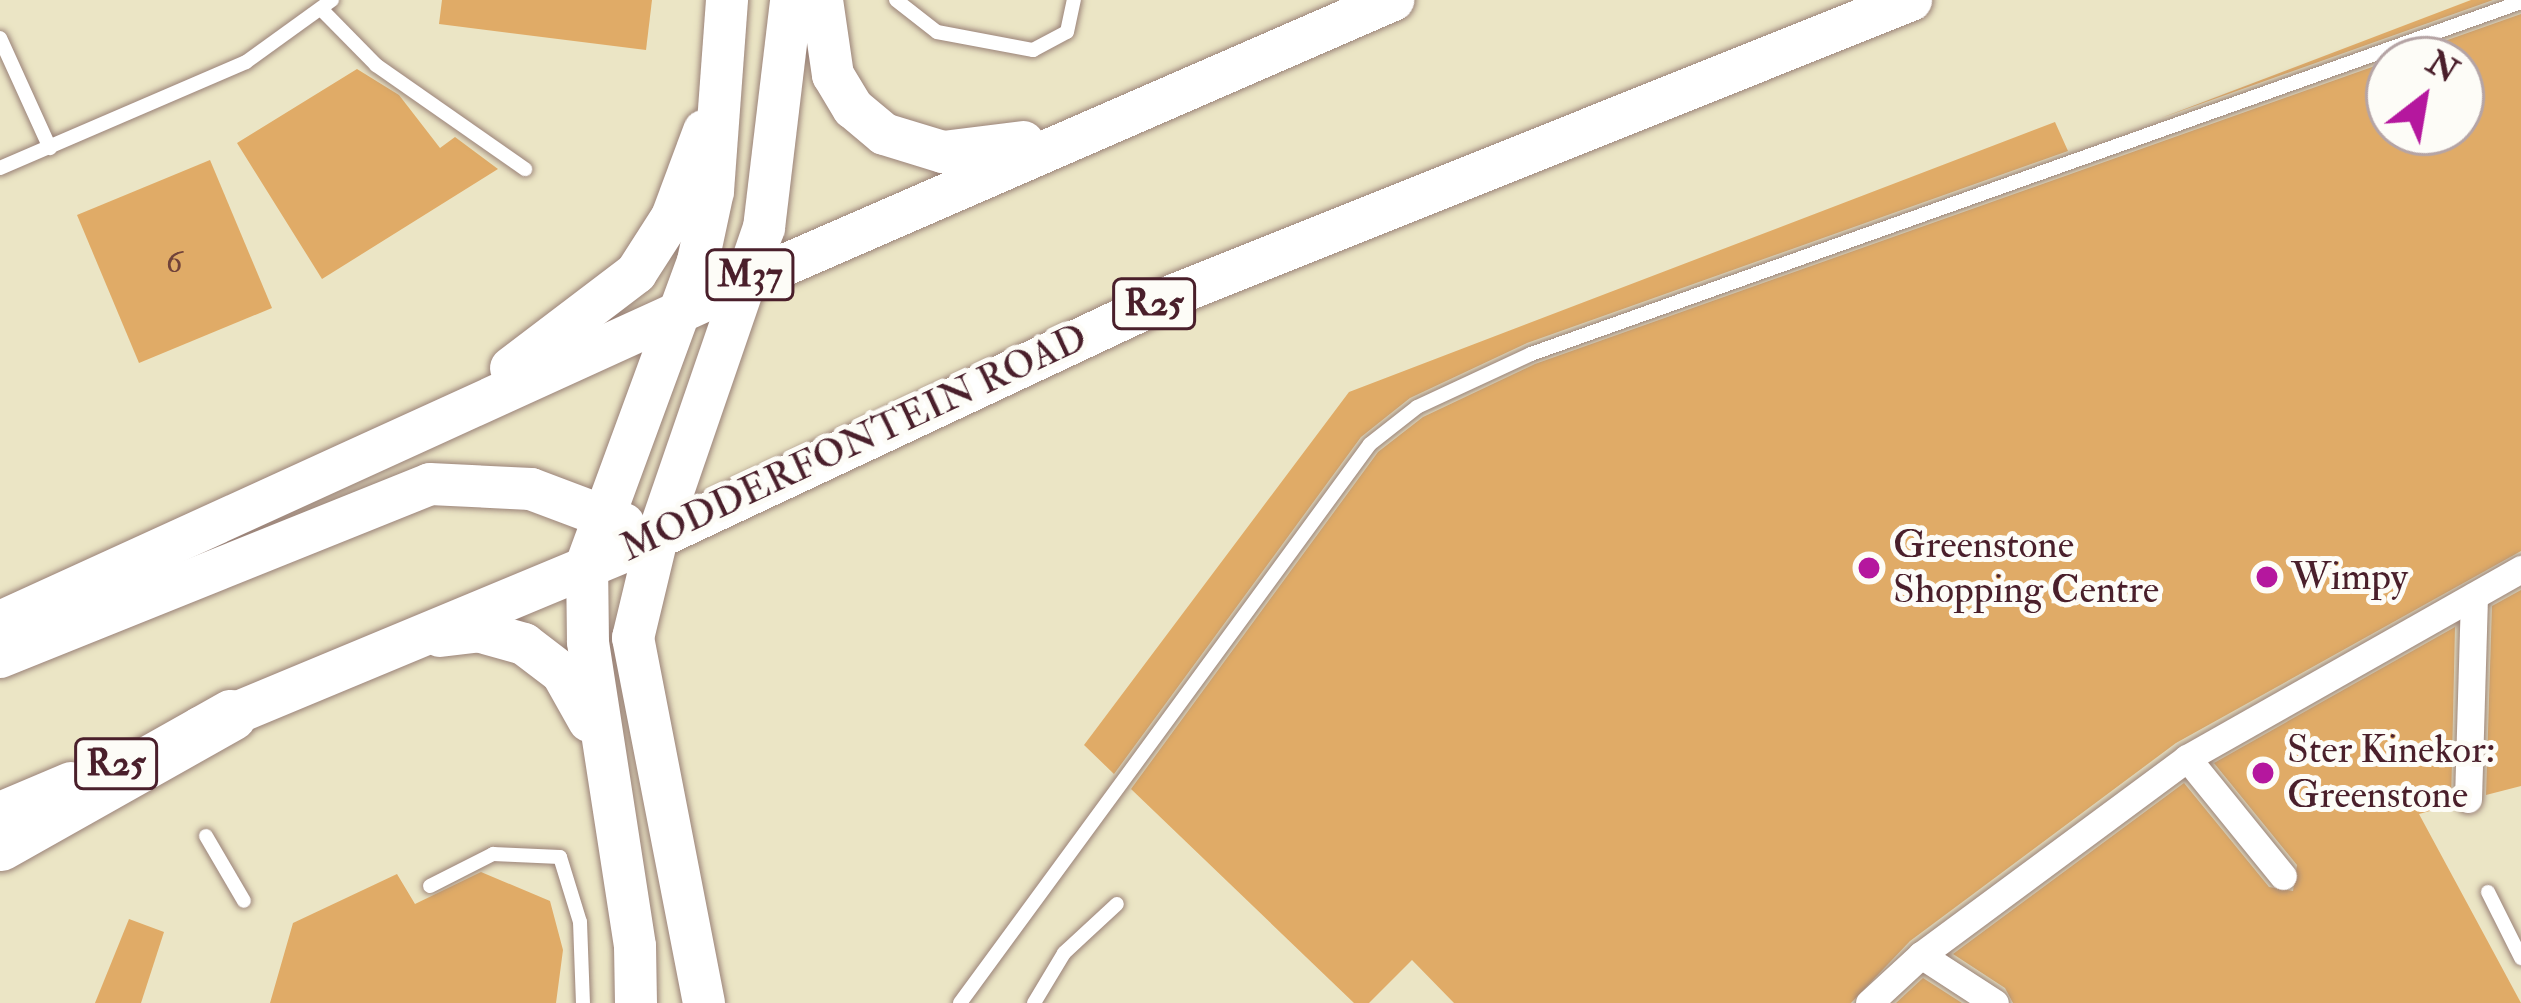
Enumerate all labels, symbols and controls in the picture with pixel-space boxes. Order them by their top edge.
north arrow [2365,36,2485,156]
text: N [2419,42,2465,92]
house number: 6 [166,242,182,282]
road number: M37 [705,245,795,305]
road number: R25 [1112,274,1196,334]
street label: MODDERFONTEIN ROAD [613,314,1095,572]
place label: Greenstone Shopping Centre [1893,523,2159,614]
place label: Wimpy [2291,554,2408,600]
marker: Greenstone Shopping Centre [1856,555,1882,581]
marker: Wimpy [2254,564,2280,590]
place label: Ster Kinekor: Greenstone [2287,728,2495,819]
road number: R25 [74,734,158,794]
marker: Ster Kinekor: Greenstone [2250,760,2276,786]

